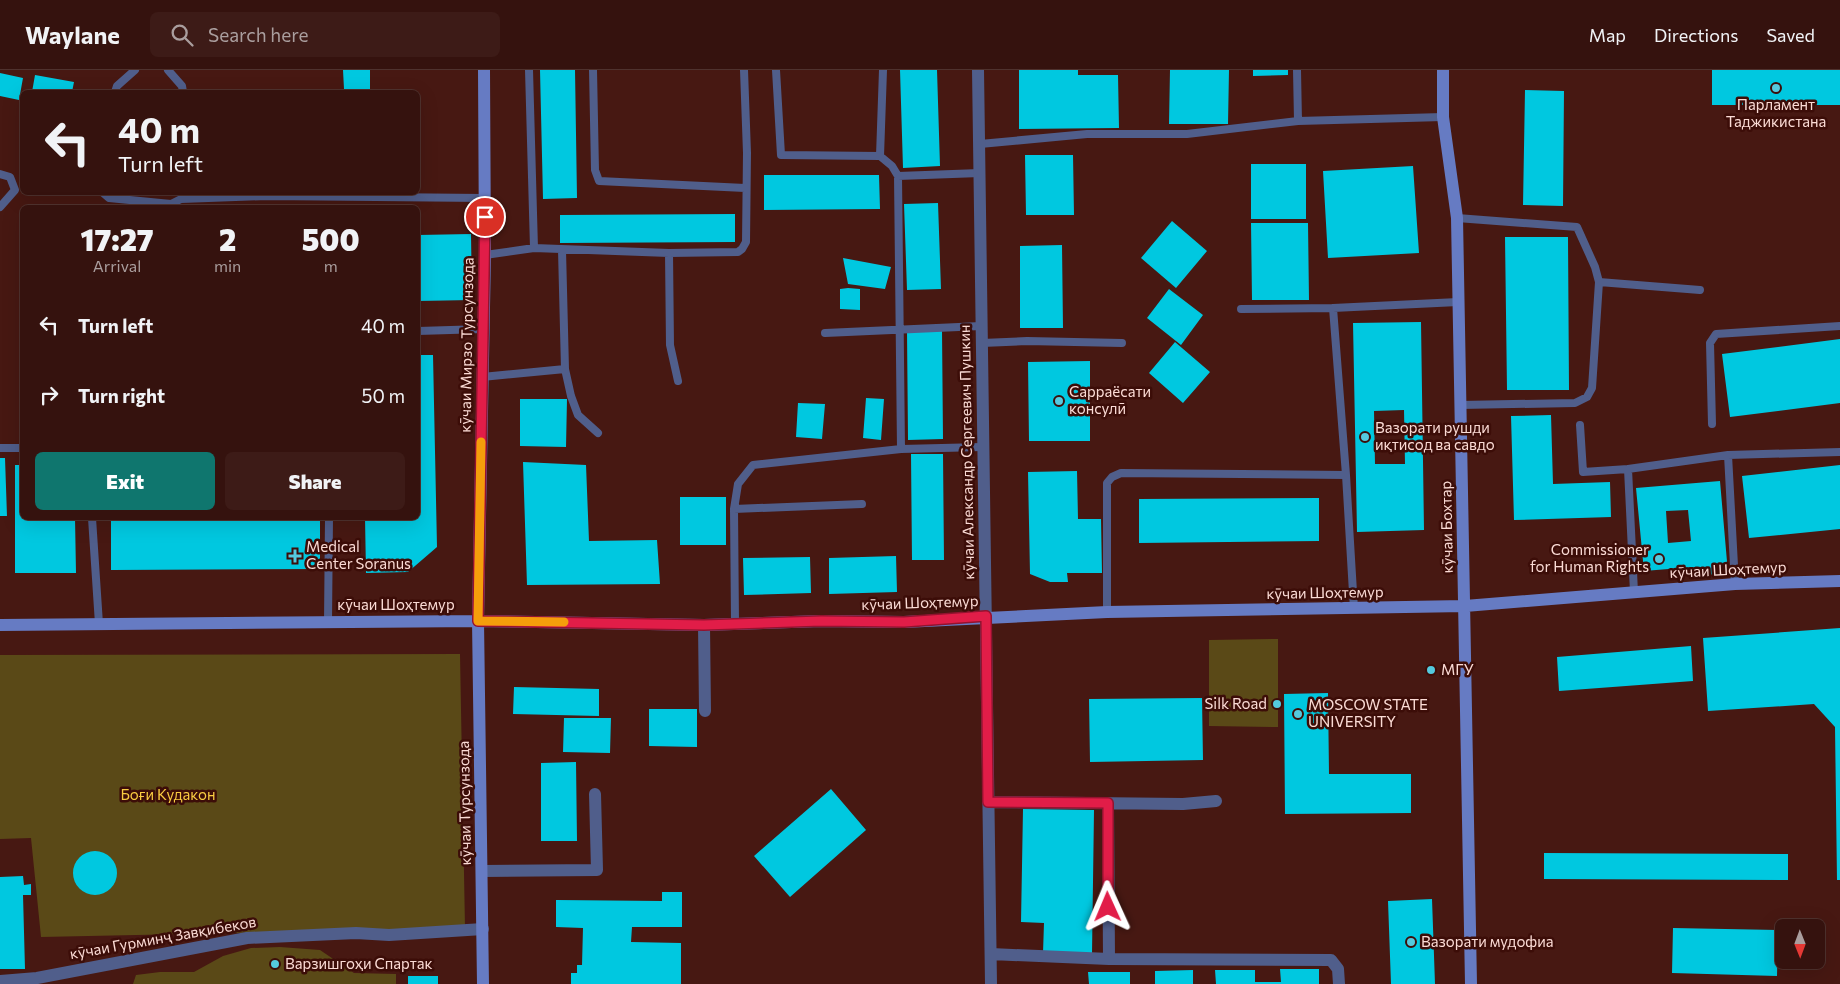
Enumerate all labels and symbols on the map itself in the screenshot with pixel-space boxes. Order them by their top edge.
marker: Парламент Таджикистана [1770,82,1782,94]
place label: Парламент Таджикистана [1726,95,1826,130]
pin [464,196,506,238]
street label: кӯчаи Мирзо Турсунзода [455,257,477,433]
street label: кӯчаи Александр Сергеевич Пушкин [955,324,977,580]
place label: Сарраёсати консулӣ [1069,382,1151,417]
marker: Сарраёсати консулӣ [1053,395,1065,407]
place label: Вазорати рушди иқтисод ва савдо [1375,418,1495,453]
marker: Вазорати рушди иқтисод ва савдо [1359,431,1371,443]
street label: кӯчаи Бохтар [1436,481,1456,573]
place label: Medical Center Soranus [306,537,411,572]
place label: Commissioner for Human Rights [1530,540,1649,575]
marker: Medical Center Soranus [288,549,302,563]
marker: Commissioner for Human Rights [1653,553,1665,565]
street label: кӯчаи Шоҳтемур [1669,557,1787,581]
street label: кӯчаи Шоҳтемур [1266,582,1384,602]
street label: кӯчаи Шоҳтемур [861,591,979,613]
street label: кӯчаи Шоҳтемур [337,595,455,613]
place label: МГУ [1441,660,1474,678]
marker: МГУ [1425,664,1437,676]
place label: Silk Road [1205,694,1267,712]
place label: MOSCOW STATE UNIVERSITY [1308,695,1428,730]
marker: Silk Road [1271,698,1283,710]
marker: MOSCOW STATE UNIVERSITY [1292,708,1304,720]
street label: кӯчаи Турсунзода [454,741,474,865]
park label: Боғи Кудакон [120,785,216,803]
position arrow [1081,880,1133,932]
street label: кӯчаи Гурминҷ Завқибеков [68,912,257,962]
north arrow [1775,919,1825,969]
place label: Вазорати мудофиа [1421,932,1554,950]
marker: Вазорати мудофиа [1405,936,1417,948]
place label: Варзишгоҳи Спартак [285,954,433,972]
marker: Варзишгоҳи Спартак [269,958,281,970]

